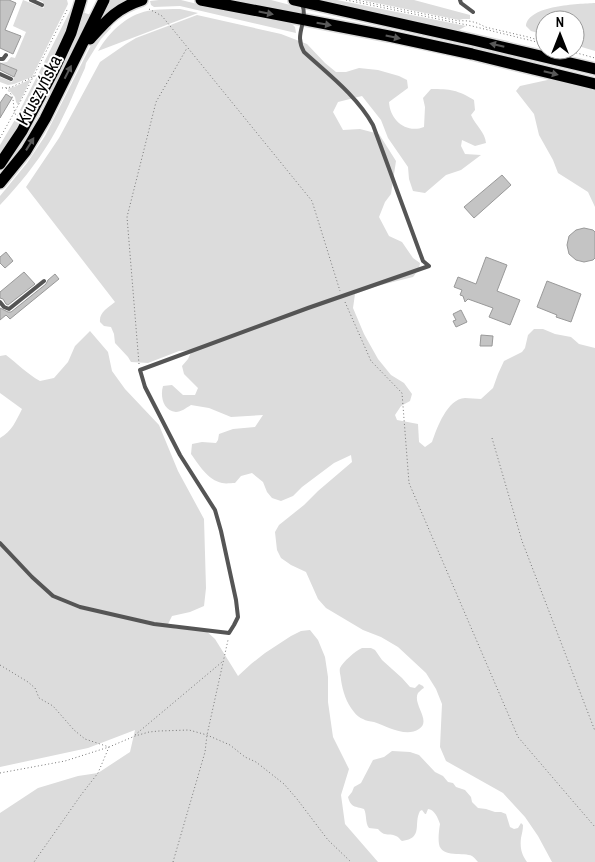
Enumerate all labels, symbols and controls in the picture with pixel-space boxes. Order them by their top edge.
one-way arrow [258,10,274,18]
north arrow [535,10,585,60]
text: N [556,13,564,31]
one-way arrow [316,20,332,28]
one-way arrow [385,33,400,41]
one-way arrow [489,41,504,49]
street label: Kruszyńska [10,50,68,129]
one-way arrow [64,65,72,79]
one-way arrow [544,69,559,77]
one-way arrow [25,138,34,151]

